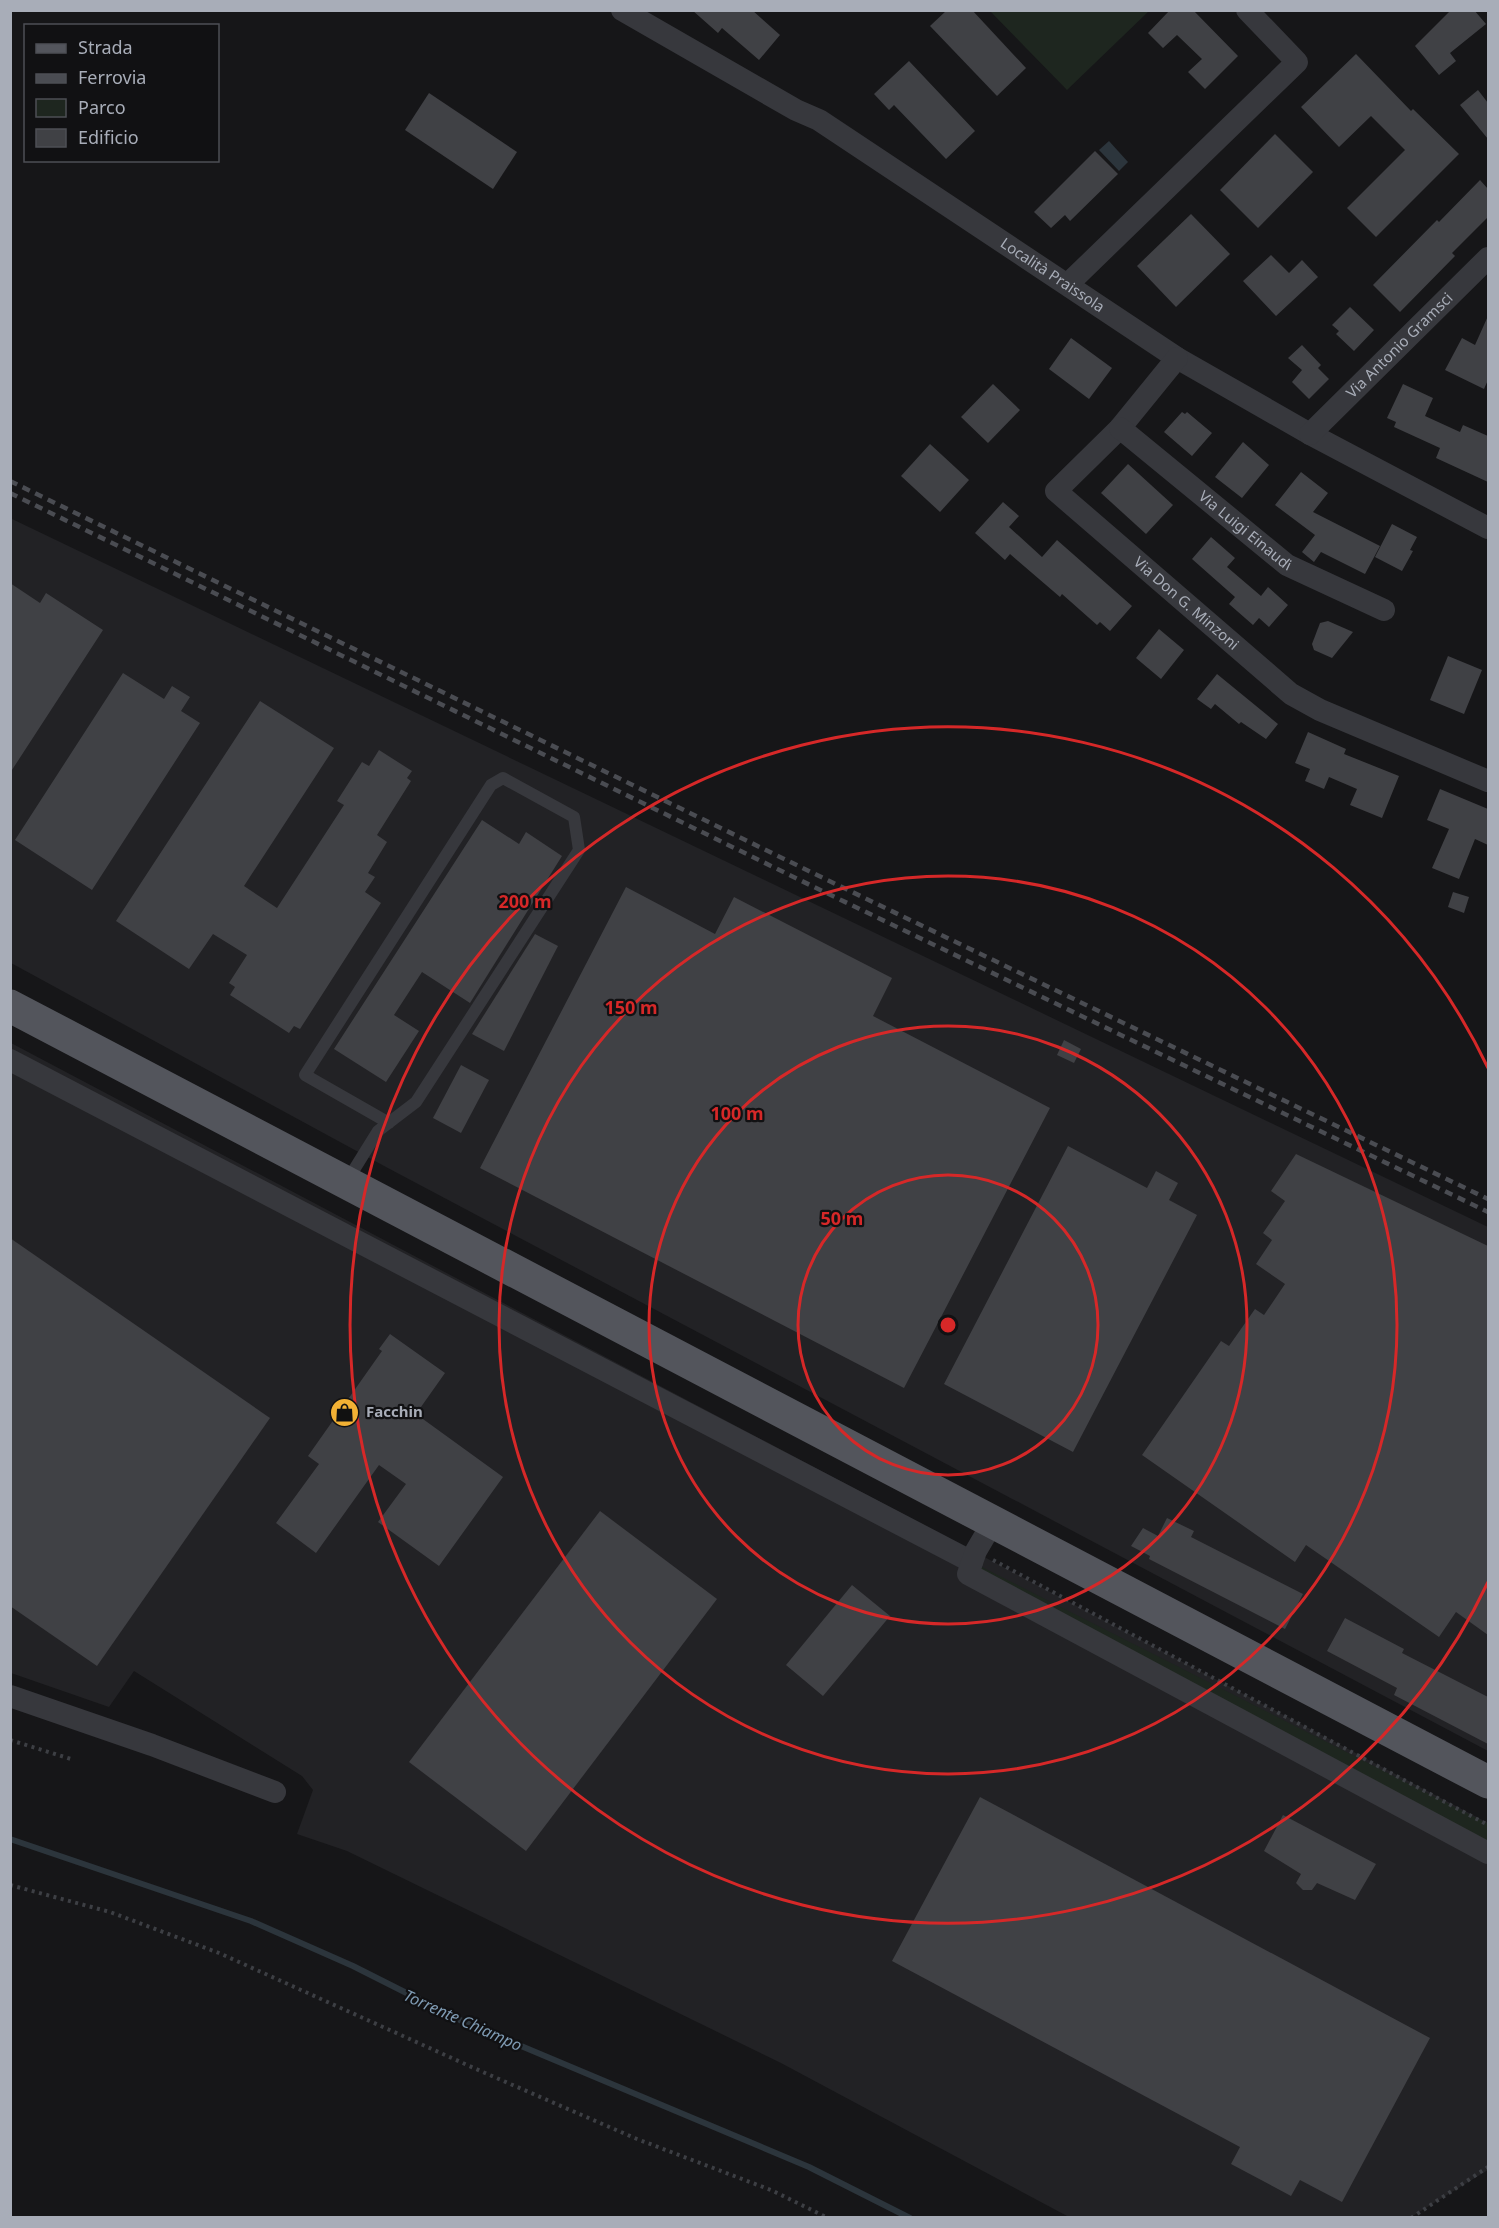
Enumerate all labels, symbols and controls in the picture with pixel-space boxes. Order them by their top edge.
legend [24,24,219,162]
text: Strada [78,35,133,59]
text: Ferrovia [78,65,146,89]
text: Parco [78,95,126,119]
text: Edificio [78,125,139,149]
street label: Località Praissola [997,232,1109,316]
street label: Via Antonio Gramsci [1341,288,1457,402]
street label: Via Luigi Einaudi [1195,486,1295,575]
street label: Via Don G. Minzoni [1130,551,1244,654]
text: 200 m [498,889,552,913]
text: 150 m [604,995,658,1019]
text: 100 m [710,1101,764,1125]
text: 50 m [821,1206,863,1230]
centre of rings [938,1315,958,1335]
shop icon: Facchin [329,1396,361,1428]
place label: Facchin [366,1401,423,1421]
water label: Torrente Chiampo [400,1984,526,2056]

